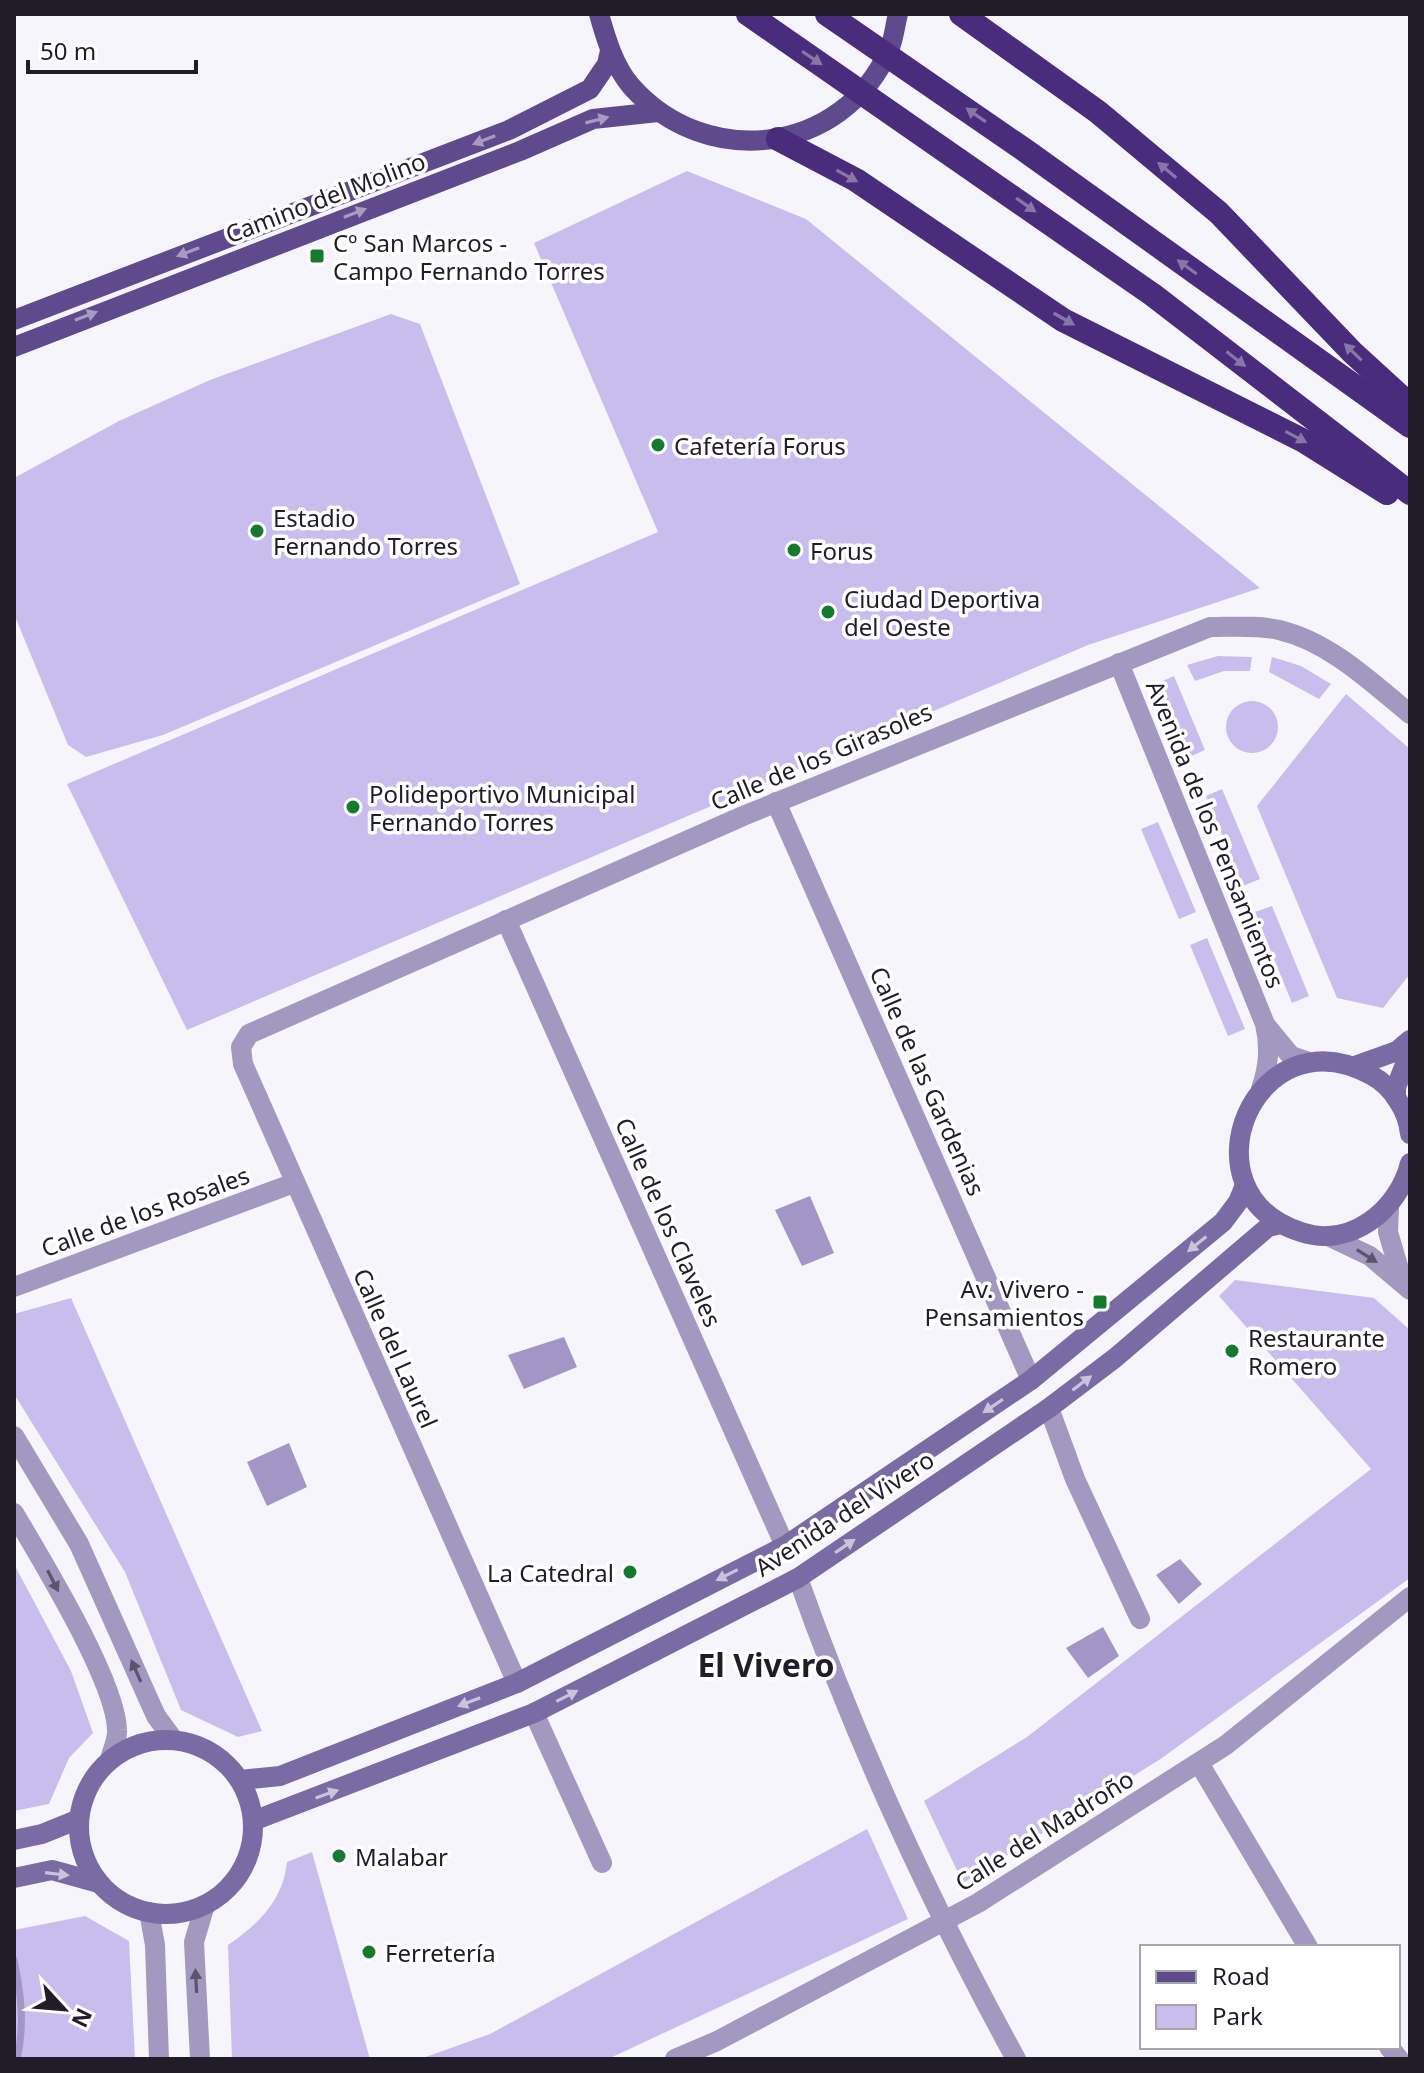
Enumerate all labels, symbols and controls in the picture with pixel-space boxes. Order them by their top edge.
scale bar [28,24,196,74]
text: 50 m [40,34,96,67]
one-way arrow [802,50,823,65]
one-way arrow [965,108,986,123]
one-way arrow [585,113,610,125]
one-way arrow [471,134,495,147]
street label: Camino del Molino [220,144,430,250]
one-way arrow [1157,162,1177,179]
one-way arrow [836,169,858,183]
one-way arrow [1016,197,1037,212]
one-way arrow [343,206,367,219]
place label: Cº San Marcos - Campo Fernando Torres [333,226,605,287]
one-way arrow [176,246,200,259]
marker: Cº San Marcos - Campo Fernando Torres [308,247,326,265]
one-way arrow [1177,259,1198,275]
one-way arrow [74,309,98,322]
one-way arrow [1053,312,1075,326]
one-way arrow [1344,343,1363,361]
one-way arrow [1226,350,1246,367]
place label: Cafetería Forus [674,429,846,462]
one-way arrow [1284,430,1307,443]
marker: Cafetería Forus [649,436,667,454]
place label: Estadio Fernando Torres [273,501,458,562]
marker: Estadio Fernando Torres [248,522,266,540]
place label: Forus [810,534,873,567]
marker: Forus [785,541,803,559]
place label: Ciudad Deportiva del Oeste [844,582,1040,643]
marker: Ciudad Deportiva del Oeste [819,603,837,621]
street label: Avenida de los Pensamientos [1139,675,1293,993]
street label: Calle de los Girasoles [705,694,937,818]
place label: Polideportivo Municipal Fernando Torres [369,777,635,838]
marker: Polideportivo Municipal Fernando Torres [344,798,362,816]
street label: Calle de las Gardenias [863,961,993,1201]
street label: Calle de los Claveles [608,1112,730,1332]
street label: Calle de los Rosales [36,1158,254,1264]
one-way arrow [1187,1235,1207,1252]
one-way arrow [1357,1249,1378,1264]
street label: Calle del Laurel [346,1263,446,1433]
place label: Av. Vivero - Pensamientos [924,1272,1084,1333]
marker: Av. Vivero - Pensamientos [1091,1293,1109,1311]
place label: Restaurante Romero [1248,1321,1385,1382]
marker: Restaurante Romero [1223,1342,1241,1360]
one-way arrow [1072,1375,1092,1391]
one-way arrow [983,1398,1004,1413]
street label: Avenida del Vivero [748,1443,940,1583]
one-way arrow [834,1539,856,1554]
place label: La Catedral [487,1556,614,1589]
marker: La Catedral [621,1563,639,1581]
one-way arrow [716,1569,739,1582]
one-way arrow [46,1570,59,1593]
district label: El Vivero [697,1643,835,1686]
one-way arrow [129,1659,143,1683]
one-way arrow [556,1690,579,1703]
one-way arrow [457,1696,481,1709]
street label: Calle del Madroño [948,1762,1140,1898]
one-way arrow [315,1788,339,1800]
place label: Malabar [355,1840,448,1873]
marker: Malabar [330,1847,348,1865]
one-way arrow [44,1867,69,1880]
place label: Ferretería [385,1936,496,1969]
marker: Ferretería [360,1943,378,1961]
legend [1140,1945,1400,2049]
text: Road [1212,1959,1270,1992]
one-way arrow [190,1968,203,1993]
north arrow [24,1969,104,2049]
text: Park [1212,1999,1263,2032]
text: N [65,2004,100,2033]

